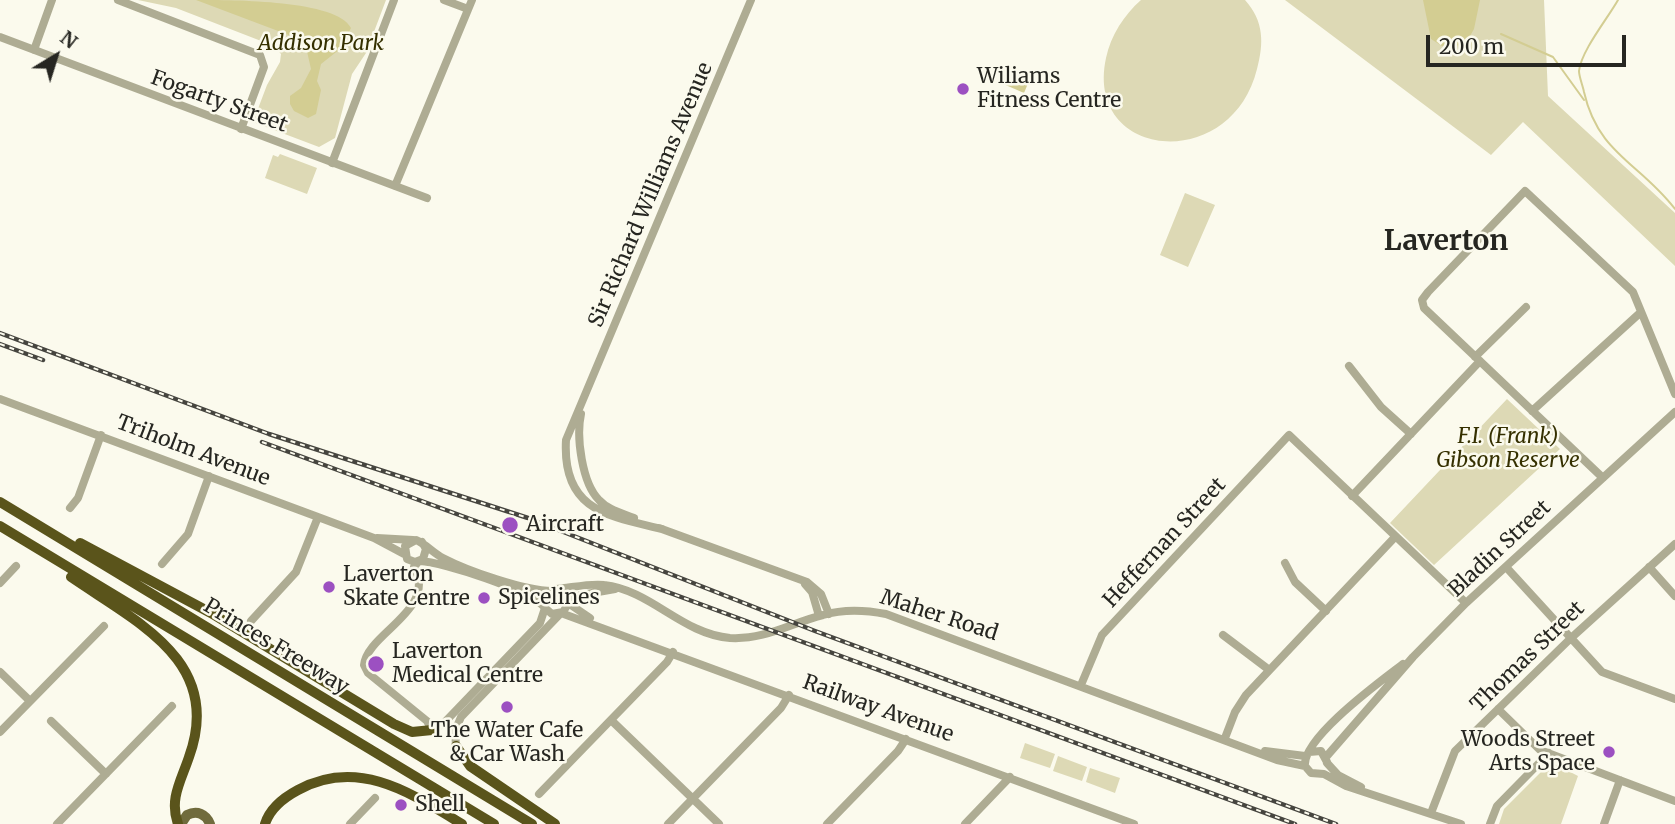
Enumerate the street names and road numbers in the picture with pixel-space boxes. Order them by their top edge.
street label: Sir Richard Williams Avenue [584,59,718,331]
street label: Fogarty Street [147,66,291,138]
street label: Triholm Avenue [113,410,273,492]
street label: Heffernan Street [1098,473,1232,613]
street label: Bladin Street [1444,495,1556,603]
street label: Maher Road [877,585,1001,647]
street label: Princes Freeway [199,594,353,700]
street label: Thomas Street [1466,596,1590,718]
street label: Railway Avenue [799,670,957,748]

